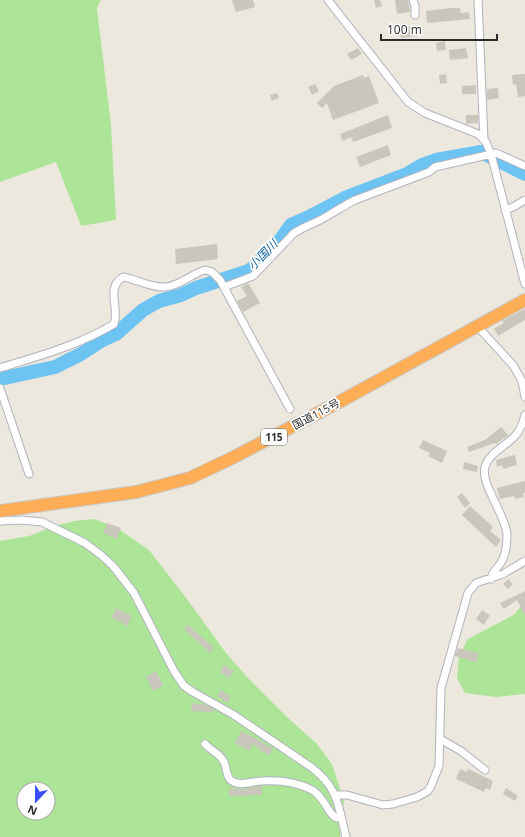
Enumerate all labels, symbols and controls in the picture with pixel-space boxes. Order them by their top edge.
scale bar [381,16,497,42]
text: 100 m [387,21,422,38]
water label: 小国川 [244,234,283,274]
street label: 国道115号 [289,395,342,432]
road number: 115 [261,429,287,445]
north arrow [16,781,56,821]
text: N [25,802,39,819]

